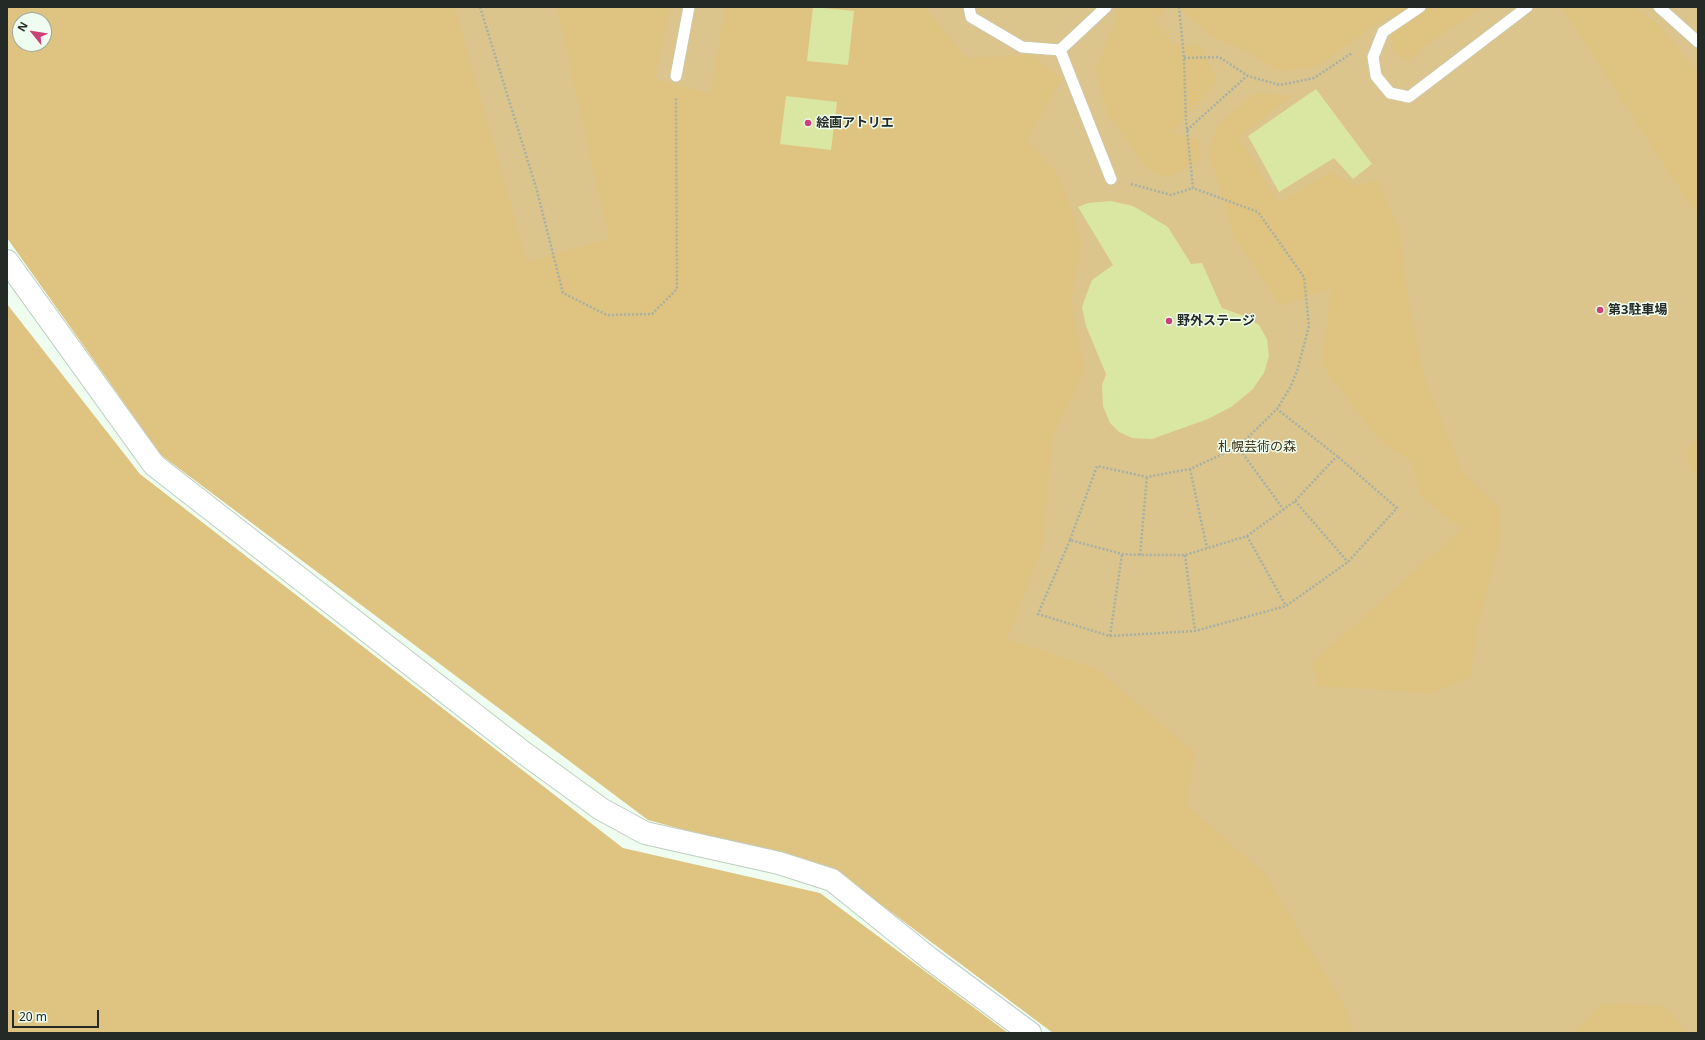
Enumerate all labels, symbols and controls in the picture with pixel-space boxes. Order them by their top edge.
north arrow [12,12,52,52]
text: N [13,19,31,34]
place label: 絵画アトリエ [816,115,894,131]
marker: 絵画アトリエ [803,118,813,128]
place label: 第3駐車場 [1608,302,1667,318]
marker: 第3駐車場 [1595,305,1605,315]
place label: 野外ステージ [1177,313,1255,329]
marker: 野外ステージ [1164,316,1174,326]
park label: 札幌芸術の森 [1218,439,1296,455]
scale bar [14,1002,101,1028]
text: 20 m [19,1008,47,1025]

